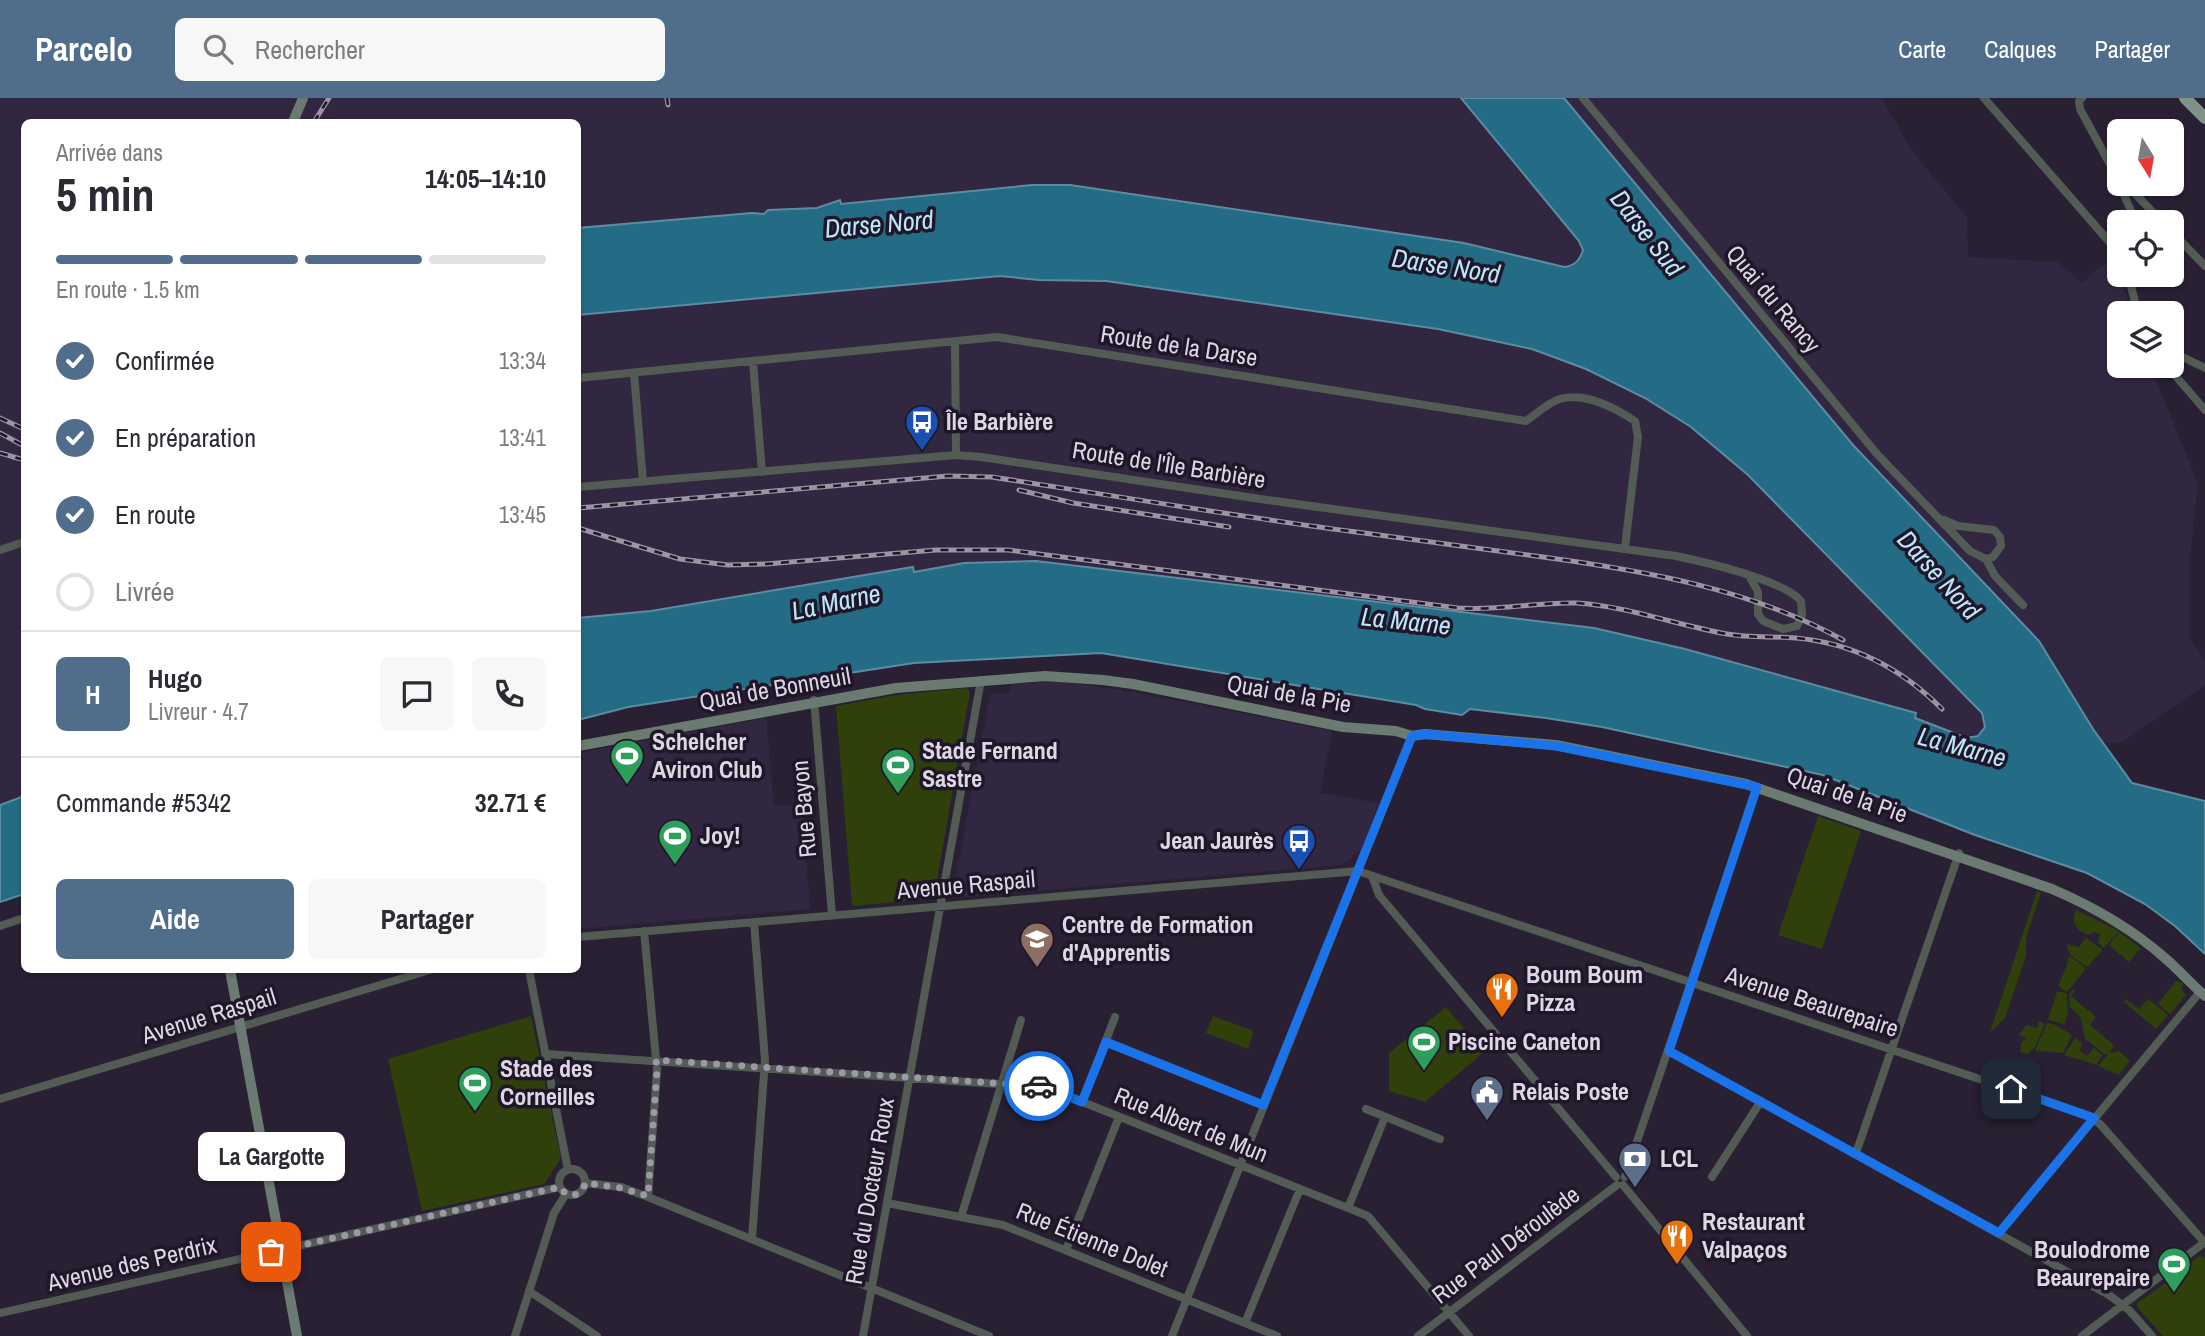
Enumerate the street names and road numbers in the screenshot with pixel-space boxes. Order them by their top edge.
street label: Quai du Rancy [1719,238,1828,359]
street label: Route de la Darse [1098,317,1260,373]
street label: Route de l'Île Barbière [1070,433,1268,495]
street label: Quai de Bonneuil [697,659,853,717]
street label: Quai de la Pie [1224,666,1354,720]
street label: Quai de la Pie [1783,758,1912,830]
street label: Rue Bayon [783,759,823,859]
street label: Avenue Raspail [894,862,1036,906]
street label: Avenue Beaurepaire [1721,958,1903,1044]
street label: Avenue Raspail [137,979,280,1051]
street label: Rue Albert de Mun [1110,1079,1273,1169]
street label: Rue du Docteur Roux [837,1095,901,1287]
street label: Rue Paul Déroulède [1425,1178,1586,1310]
street label: Rue Étienne Dolet [1012,1194,1173,1284]
street label: Avenue des Perdrix [43,1228,220,1298]

